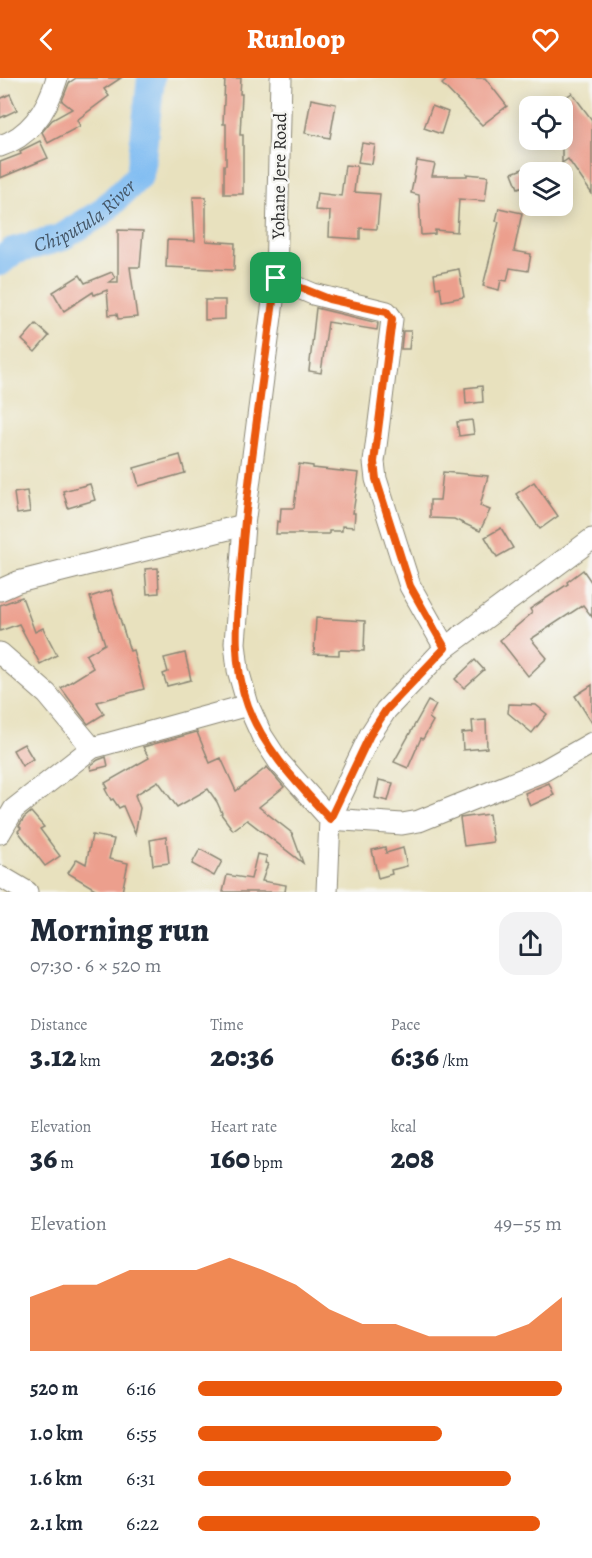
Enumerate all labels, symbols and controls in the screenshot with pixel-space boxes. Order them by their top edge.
text: Runloop [247,21,345,57]
icon: back [30,23,63,56]
icon: heart [529,23,562,56]
map controls [519,96,573,216]
button: locate [519,96,573,150]
street label: Yohane Jere Road [266,112,292,240]
button: layers [519,162,573,216]
water label: Chiputula River [30,172,142,258]
pin [250,252,301,303]
icon: arrive [259,261,292,294]
text: Morning run [30,907,209,952]
button: share [499,912,562,975]
text: 07:30 · 6 × 520 m [30,952,161,979]
text: Distance [30,1014,87,1036]
text: Time [210,1014,244,1036]
text: Pace [391,1014,420,1036]
text: 3.12 [30,1036,77,1076]
text: 20:36 [210,1036,274,1076]
text: 6:36 [391,1036,439,1076]
text: km [77,1050,101,1072]
text: /km [439,1050,469,1072]
text: Elevation [30,1116,91,1138]
text: Heart rate [210,1116,277,1138]
text: kcal [391,1116,416,1138]
text: 36 [30,1138,57,1178]
text: 160 [210,1138,250,1178]
text: 208 [391,1138,434,1178]
text: m [57,1152,74,1174]
text: bpm [250,1152,283,1174]
text: Elevation [30,1210,107,1237]
text: 49–55 m [494,1210,562,1237]
text: 520 m [30,1375,79,1402]
text: 6:16 [126,1375,156,1402]
text: 1.0 km [30,1420,83,1447]
text: 6:55 [126,1420,157,1447]
text: 1.6 km [30,1465,83,1492]
text: 6:31 [126,1465,155,1492]
text: 2.1 km [30,1510,83,1537]
text: 6:22 [126,1510,159,1537]

